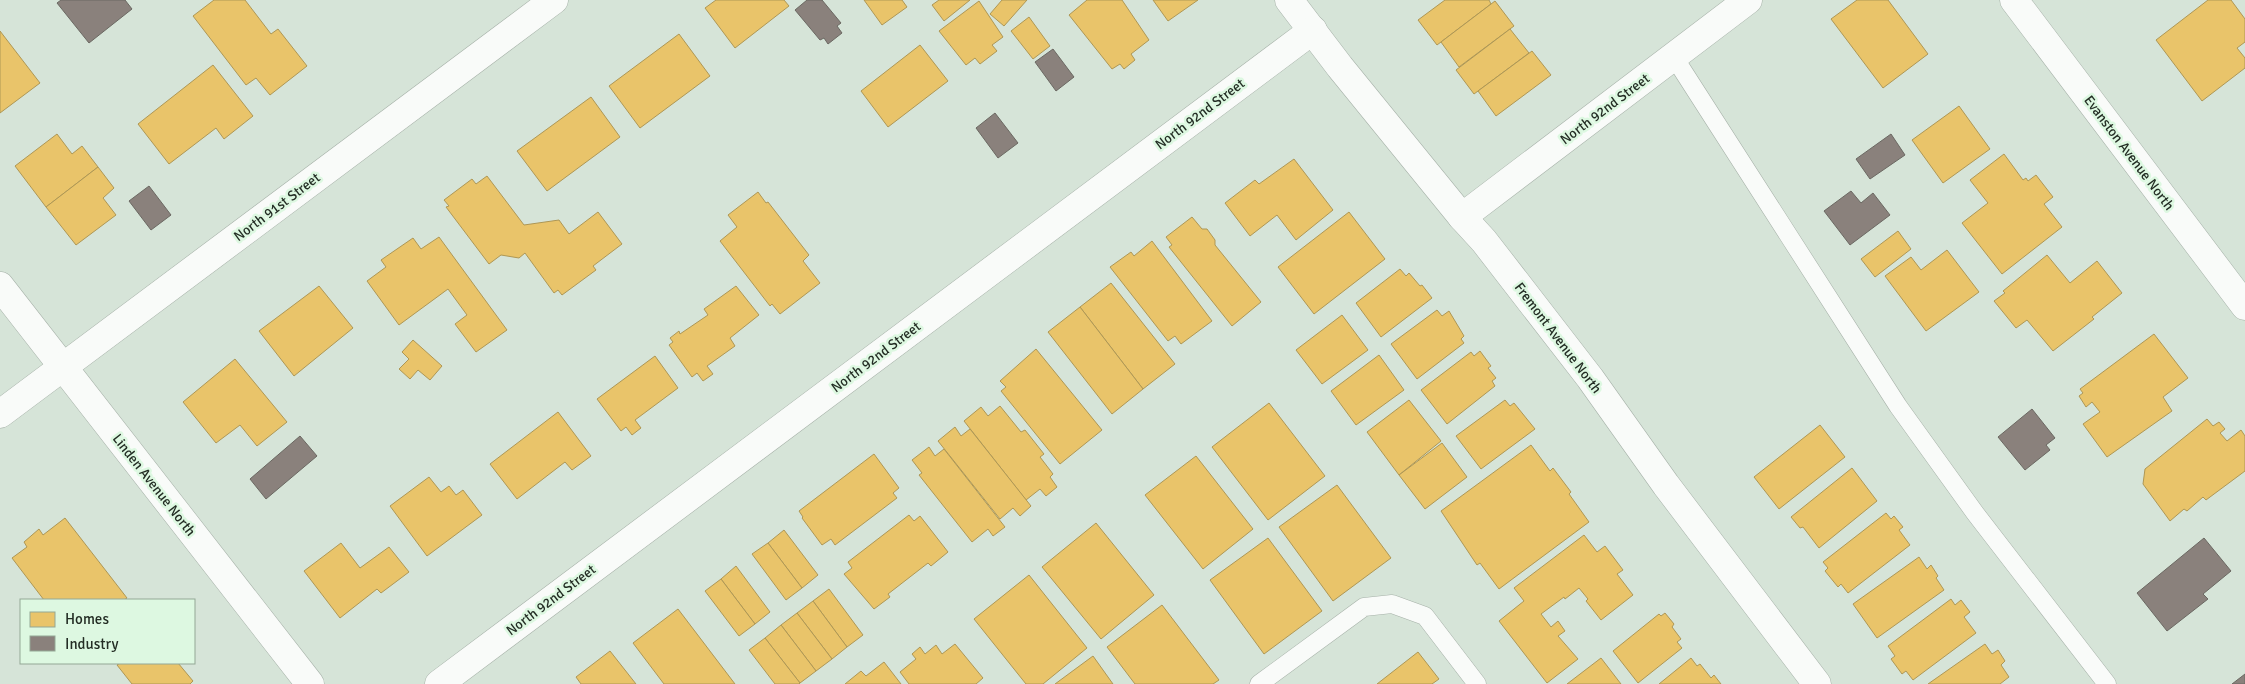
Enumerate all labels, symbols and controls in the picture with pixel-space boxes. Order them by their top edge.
street label: North 92nd Street [1557,70,1653,148]
street label: North 92nd Street [1152,75,1248,153]
street label: Evanston Avenue North [2080,92,2178,214]
street label: North 91st Street [231,169,324,245]
street label: Fremont Avenue North [1511,279,1605,397]
street label: North 92nd Street [828,318,924,396]
street label: Linden Avenue North [109,430,199,540]
street label: North 92nd Street [503,561,599,639]
legend [20,599,195,664]
text: Homes [65,610,109,628]
text: Industry [65,635,118,653]

